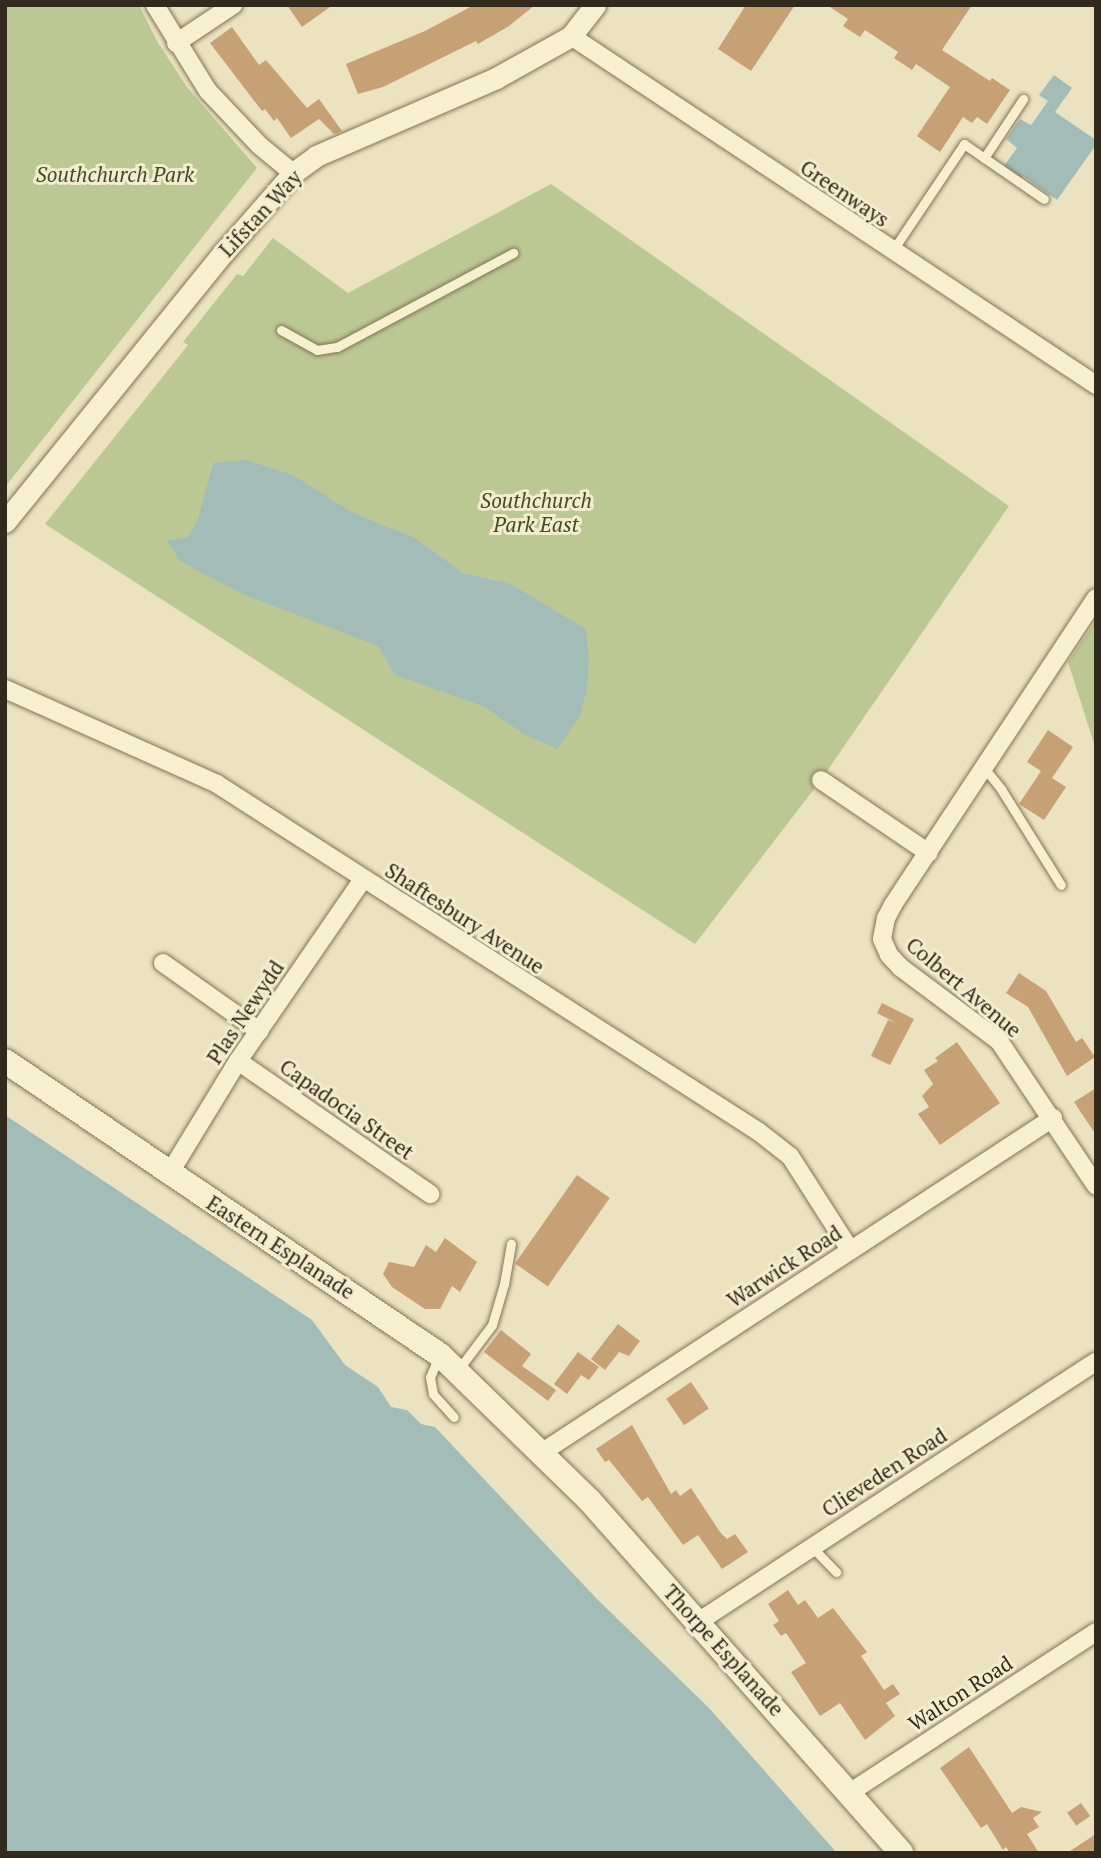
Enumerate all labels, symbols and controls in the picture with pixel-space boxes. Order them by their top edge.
street label: Greenways [796,154,894,232]
park label: Southchurch Park [36,161,194,187]
street label: Lifstan Way [213,164,307,262]
park label: Southchurch Park East [480,487,592,537]
street label: Shaftesbury Avenue [381,857,549,979]
street label: Colbert Avenue [901,931,1027,1043]
street label: Plas Newydd [201,955,289,1069]
street label: Capadocia Street [275,1053,419,1165]
street label: Eastern Esplanade [202,1190,360,1304]
street label: Warwick Road [722,1220,846,1312]
street label: Clieveden Road [817,1422,951,1522]
street label: Thorpe Esplanade [658,1579,790,1721]
street label: Walton Road [903,1650,1017,1736]

